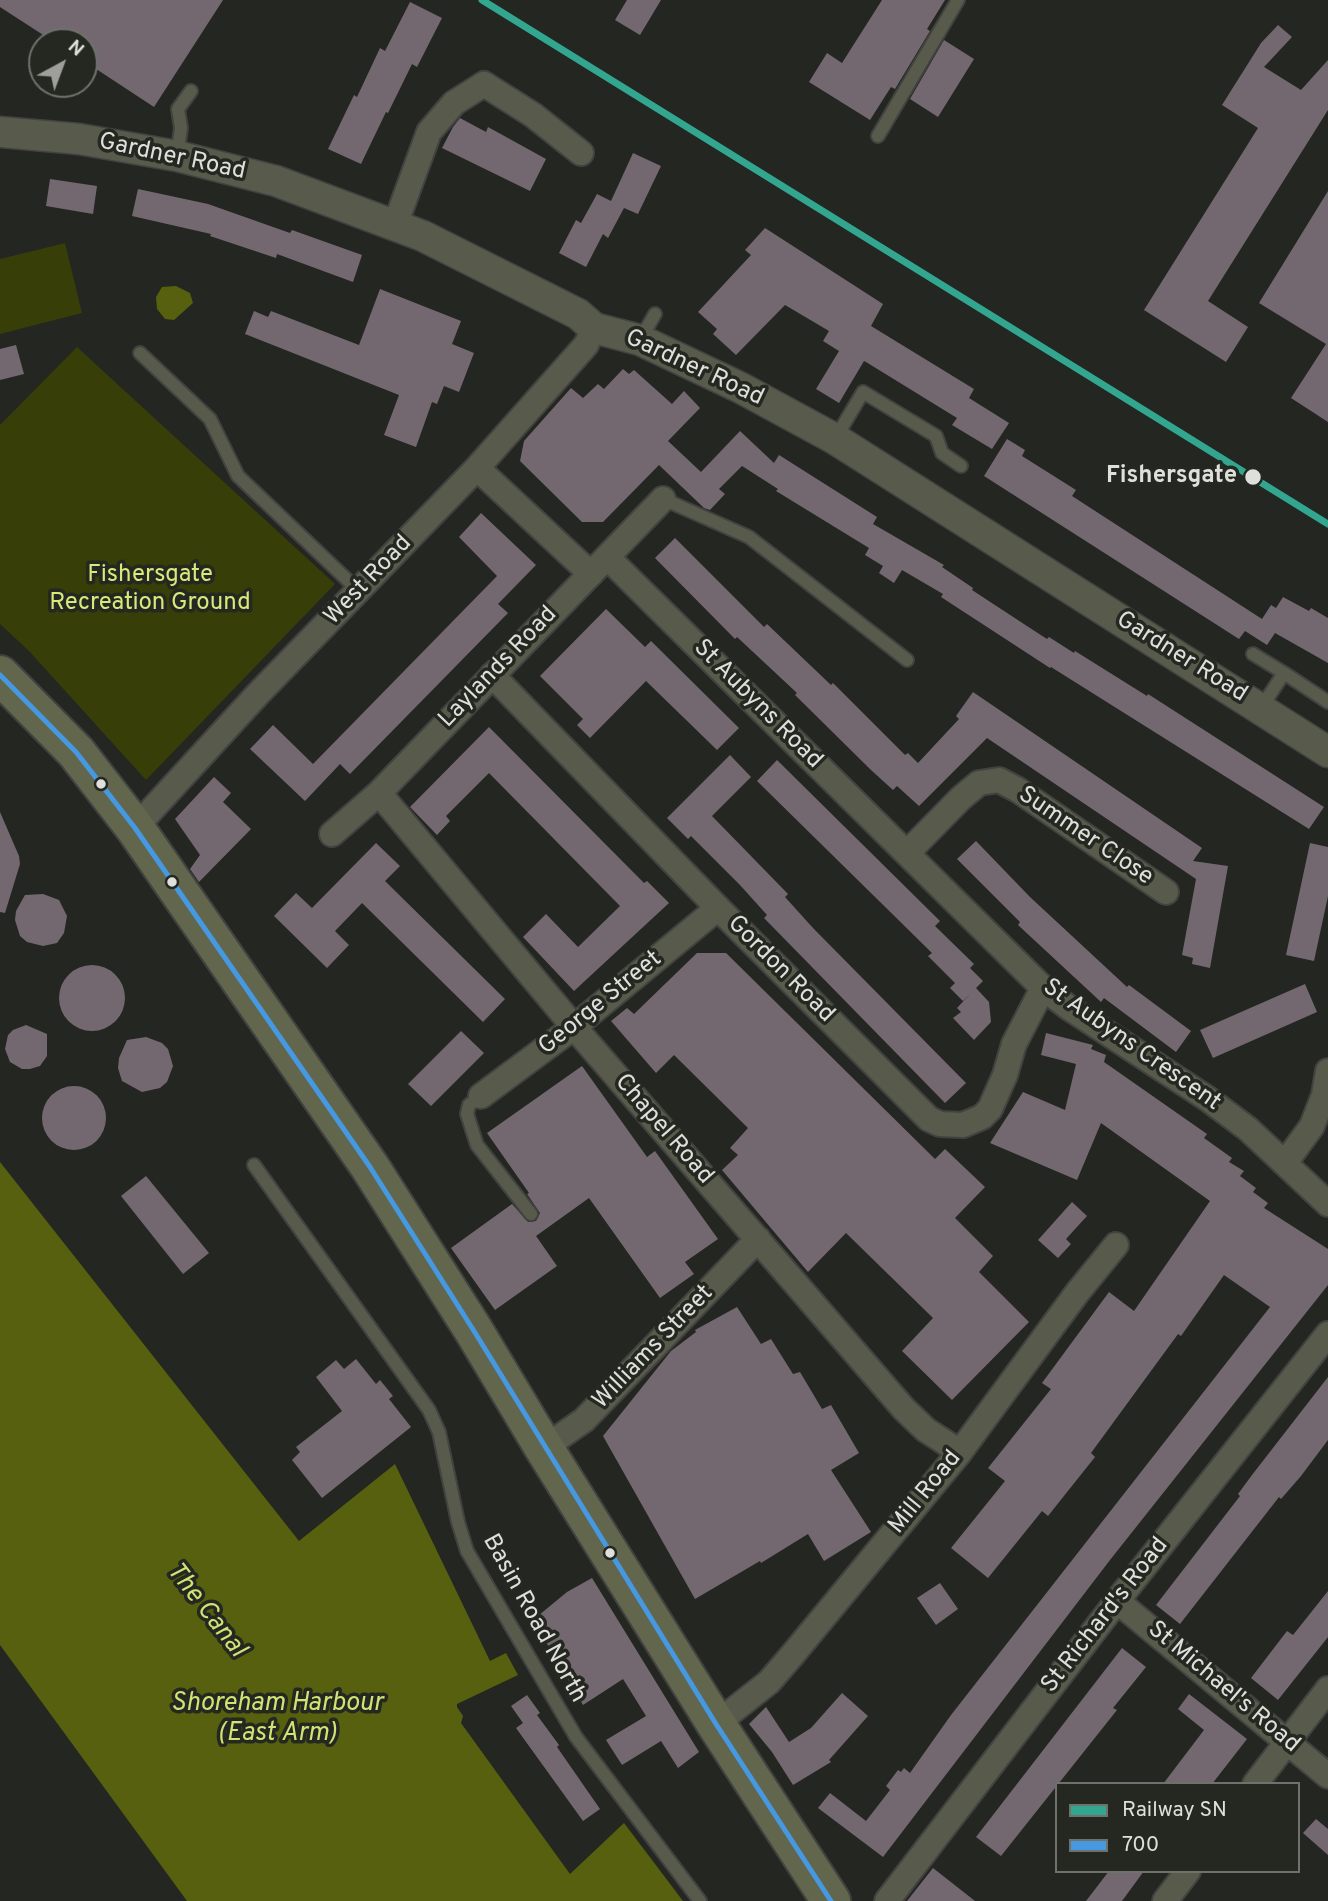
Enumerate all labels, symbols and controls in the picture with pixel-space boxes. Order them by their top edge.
north arrow [28,28,98,98]
text: N [62,35,88,62]
street label: Gardner Road [96,128,248,188]
street label: Gardner Road [620,324,768,414]
place label: Fishersgate [1106,463,1237,491]
marker: Fishersgate [1243,467,1263,487]
street label: West Road [319,530,419,632]
park label: Fishersgate Recreation Ground [49,562,251,618]
street label: Laylands Road [434,601,564,735]
street label: Gardner Road [1110,606,1252,710]
street label: St Aubyns Road [686,634,828,776]
unlabelled marker [94,777,108,791]
street label: Summer Close [1012,781,1158,893]
unlabelled marker [165,875,179,889]
street label: Gordon Road [720,910,840,1030]
street label: George Street [534,946,668,1062]
street label: St Aubyns Crescent [1036,974,1226,1118]
street label: Chapel Road [607,1069,719,1191]
street label: Williams Street [588,1280,720,1416]
street label: Mill Road [884,1445,968,1541]
street label: Basin Road North [475,1530,591,1708]
street label: St Richard's Road [1036,1533,1176,1699]
unlabelled marker [603,1546,617,1560]
water label: The Canal [158,1557,252,1665]
street label: St Michael's Road [1141,1616,1305,1760]
water label: Shoreham Harbour (East Arm) [171,1689,383,1750]
legend [1055,1782,1300,1873]
text: Railway SN [1122,1797,1227,1824]
text: 700 [1122,1832,1159,1859]

